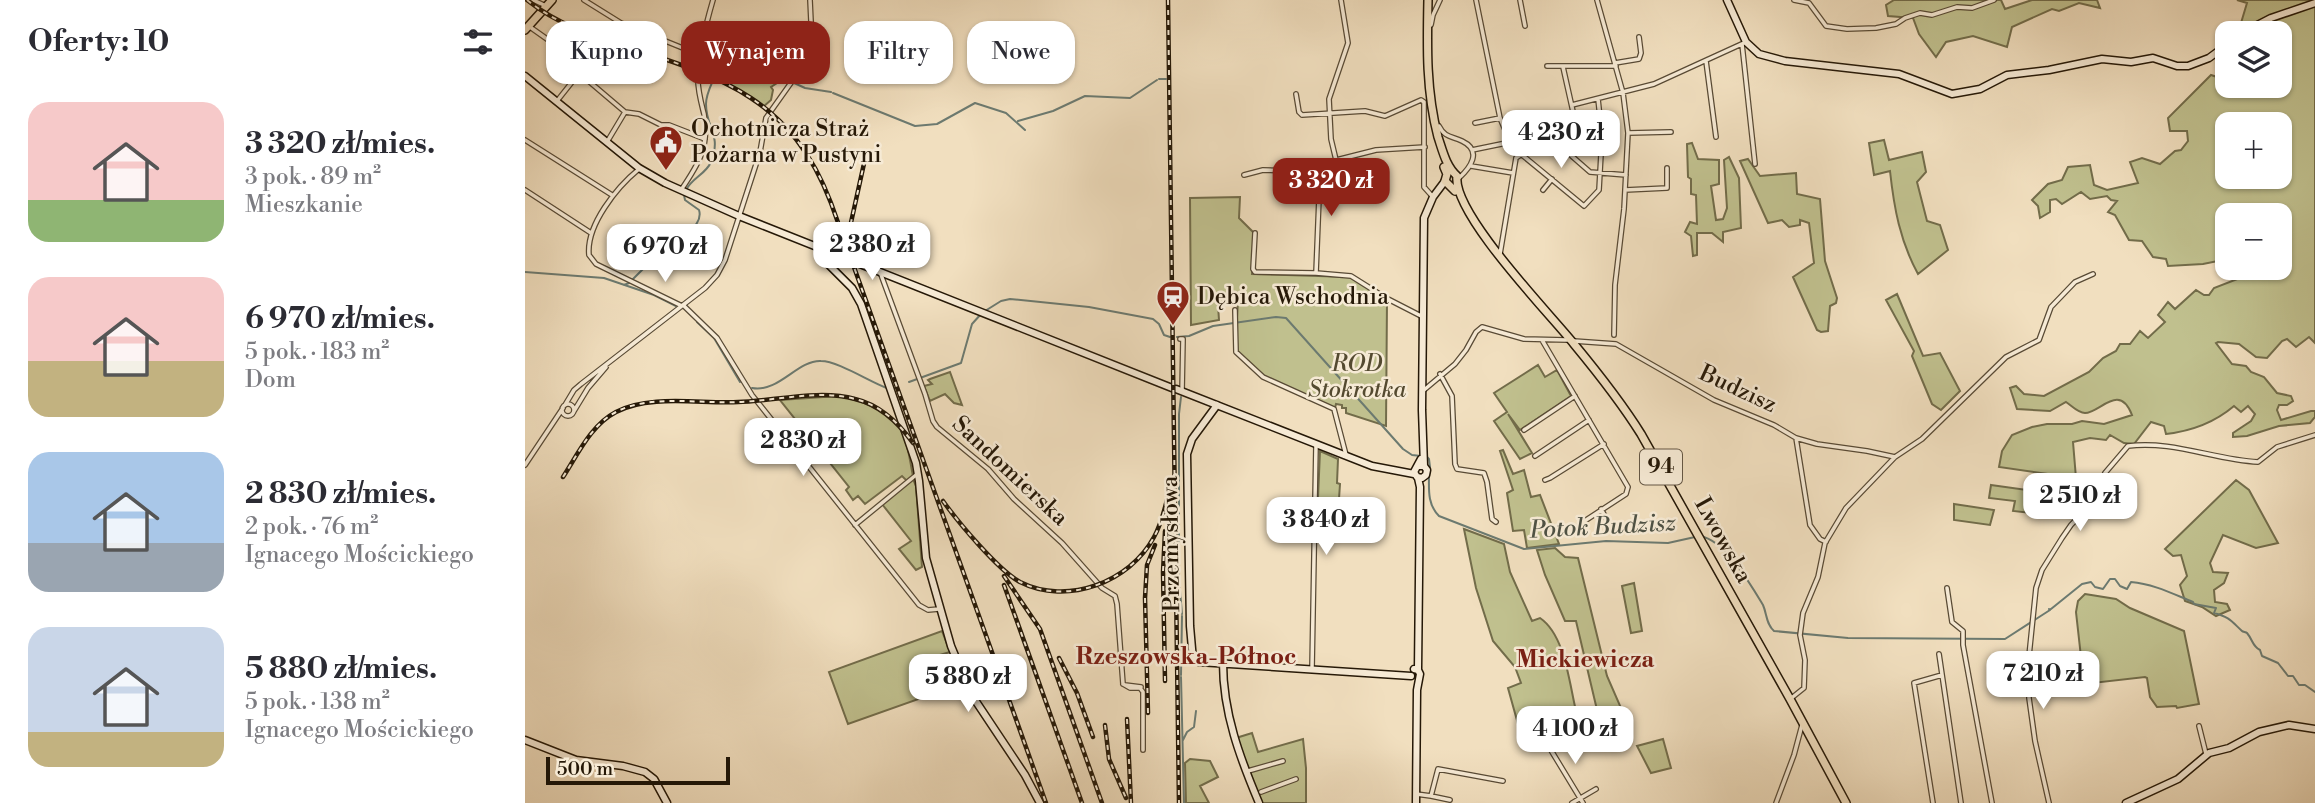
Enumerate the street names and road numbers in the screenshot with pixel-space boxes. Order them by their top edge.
street label: Budzisz [1694,359,1781,419]
street label: Sandomierska [946,410,1074,532]
road number: 94 [1640,449,1682,484]
street label: Przemysłowa [1156,475,1186,612]
street label: Lwowska [1688,492,1758,588]

